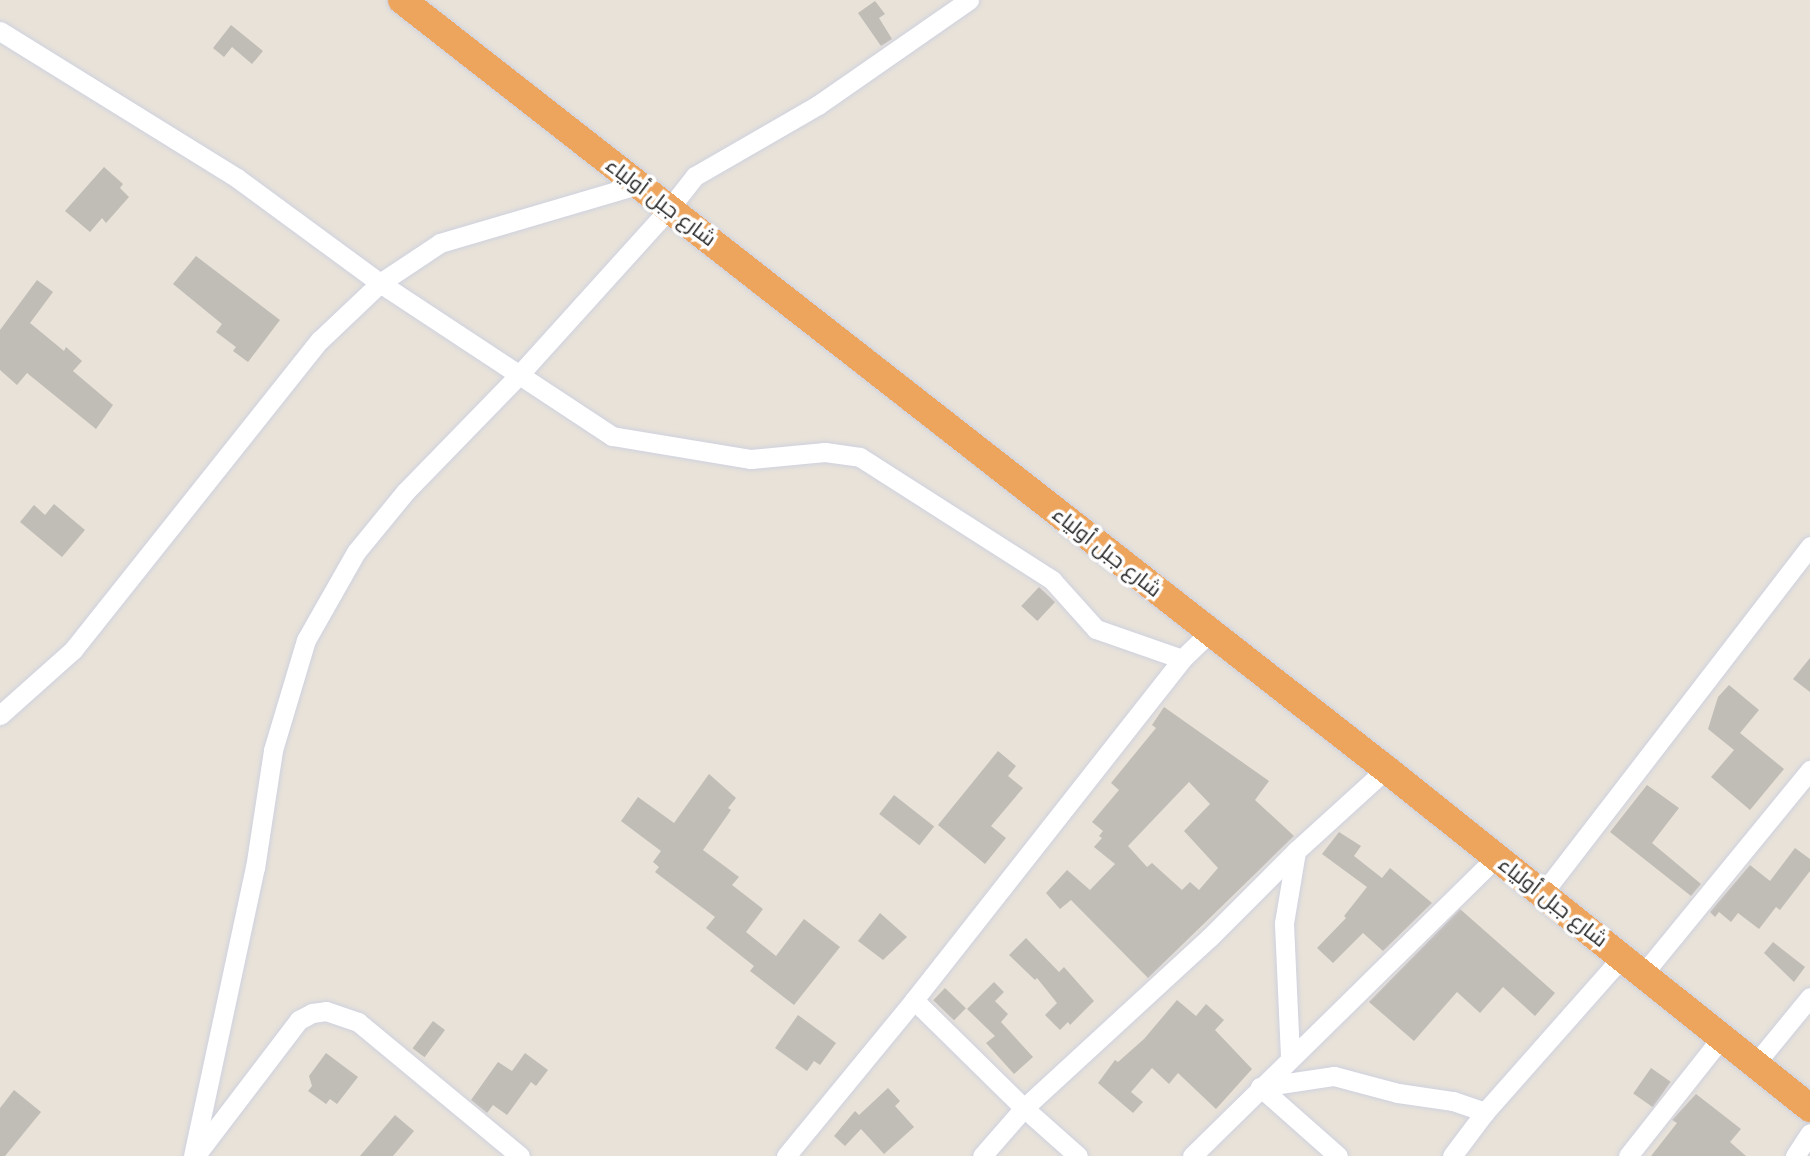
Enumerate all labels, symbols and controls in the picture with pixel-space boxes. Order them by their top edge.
street label: شارع جبل أولياء [601,152,721,252]
street label: شارع جبل أولياء [1047,502,1167,602]
street label: شارع جبل أولياء [1493,852,1613,952]

